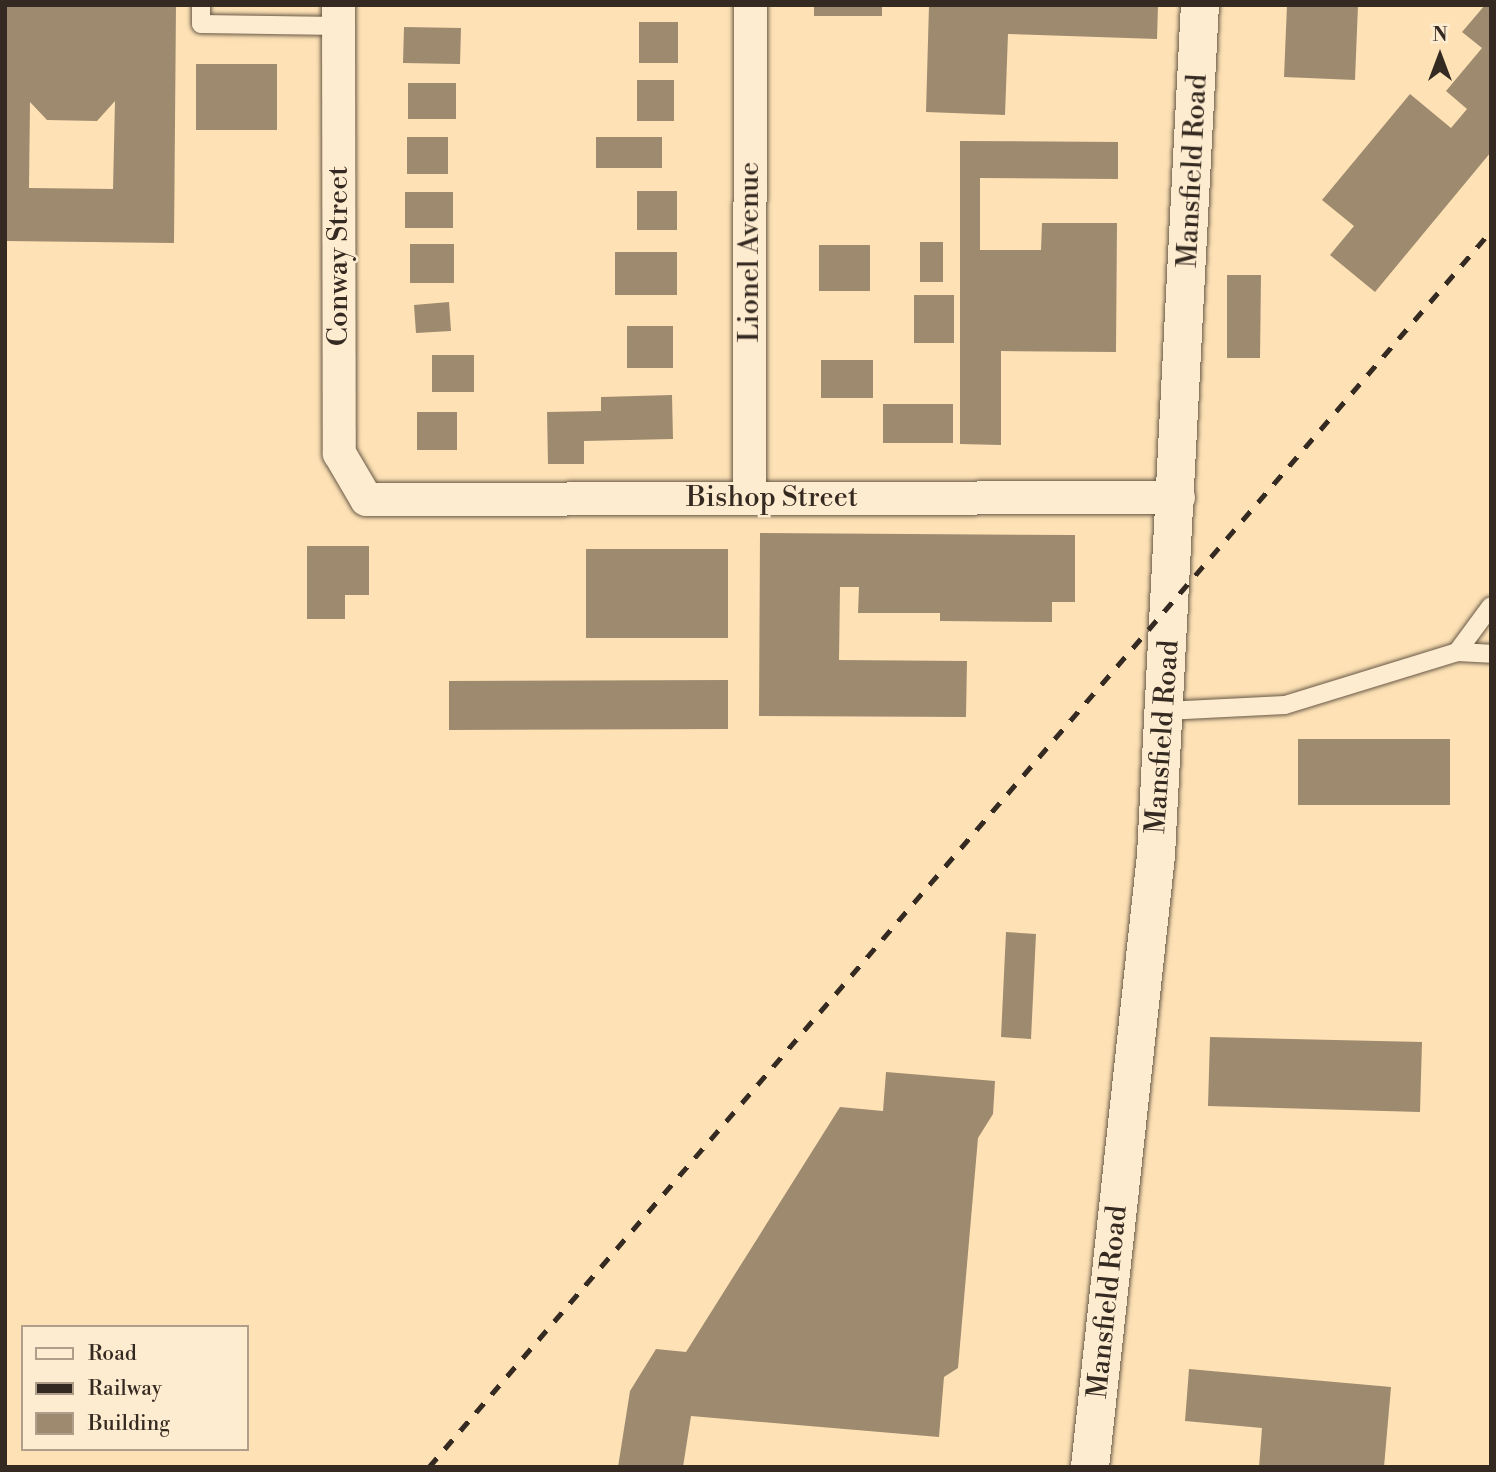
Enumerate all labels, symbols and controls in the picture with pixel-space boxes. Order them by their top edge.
north arrow [1405,21,1475,91]
text: N [1432,23,1448,47]
street label: Mansfield Road [1171,73,1215,269]
street label: Lionel Avenue [733,162,767,342]
street label: Conway Street [322,166,356,346]
street label: Bishop Street [686,481,858,515]
street label: Mansfield Road [1139,639,1187,835]
street label: Mansfield Road [1081,1204,1135,1400]
legend [21,1325,248,1451]
text: Road [88,1341,137,1367]
text: Railway [88,1376,162,1402]
text: Building [88,1411,170,1437]

